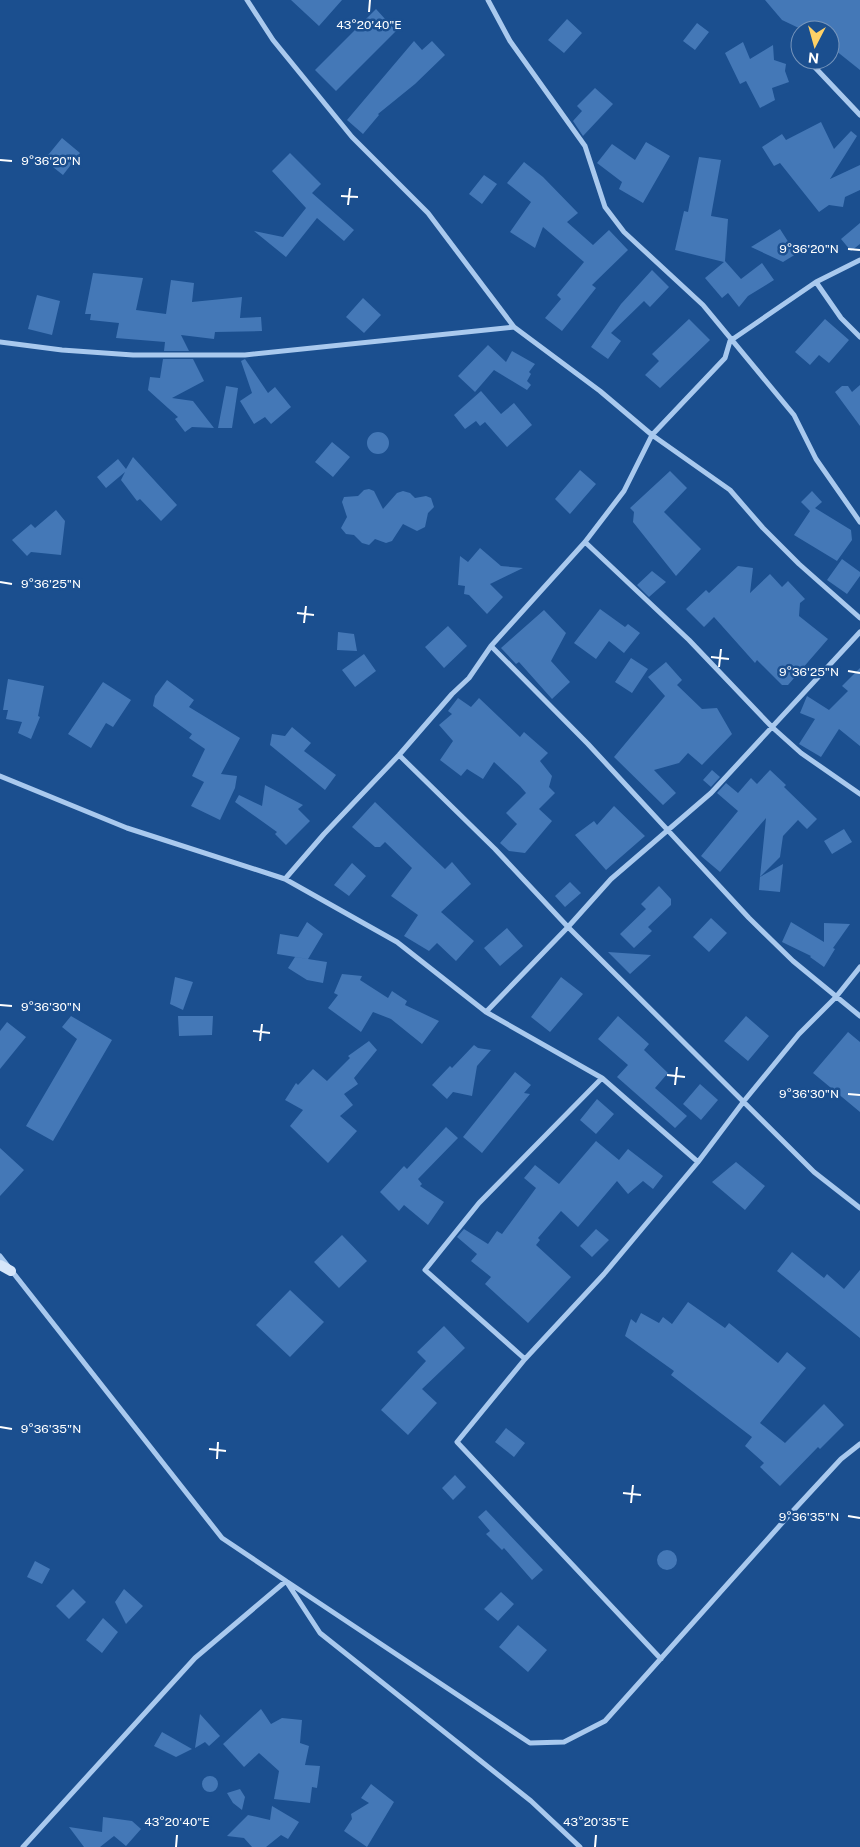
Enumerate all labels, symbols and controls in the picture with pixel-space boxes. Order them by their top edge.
text: 43°20'40"E [336,18,402,32]
north arrow [790,20,840,70]
text: N [807,49,820,66]
text: 9°36'20"N [21,154,81,168]
text: 9°36'20"N [779,242,839,256]
text: 9°36'25"N [21,577,81,591]
text: 9°36'25"N [779,665,839,679]
text: 9°36'30"N [21,1000,81,1014]
text: 9°36'30"N [779,1087,839,1101]
text: 9°36'35"N [21,1422,81,1436]
text: 9°36'35"N [779,1510,839,1524]
text: 43°20'40"E [144,1815,210,1829]
text: 43°20'35"E [563,1815,629,1829]

